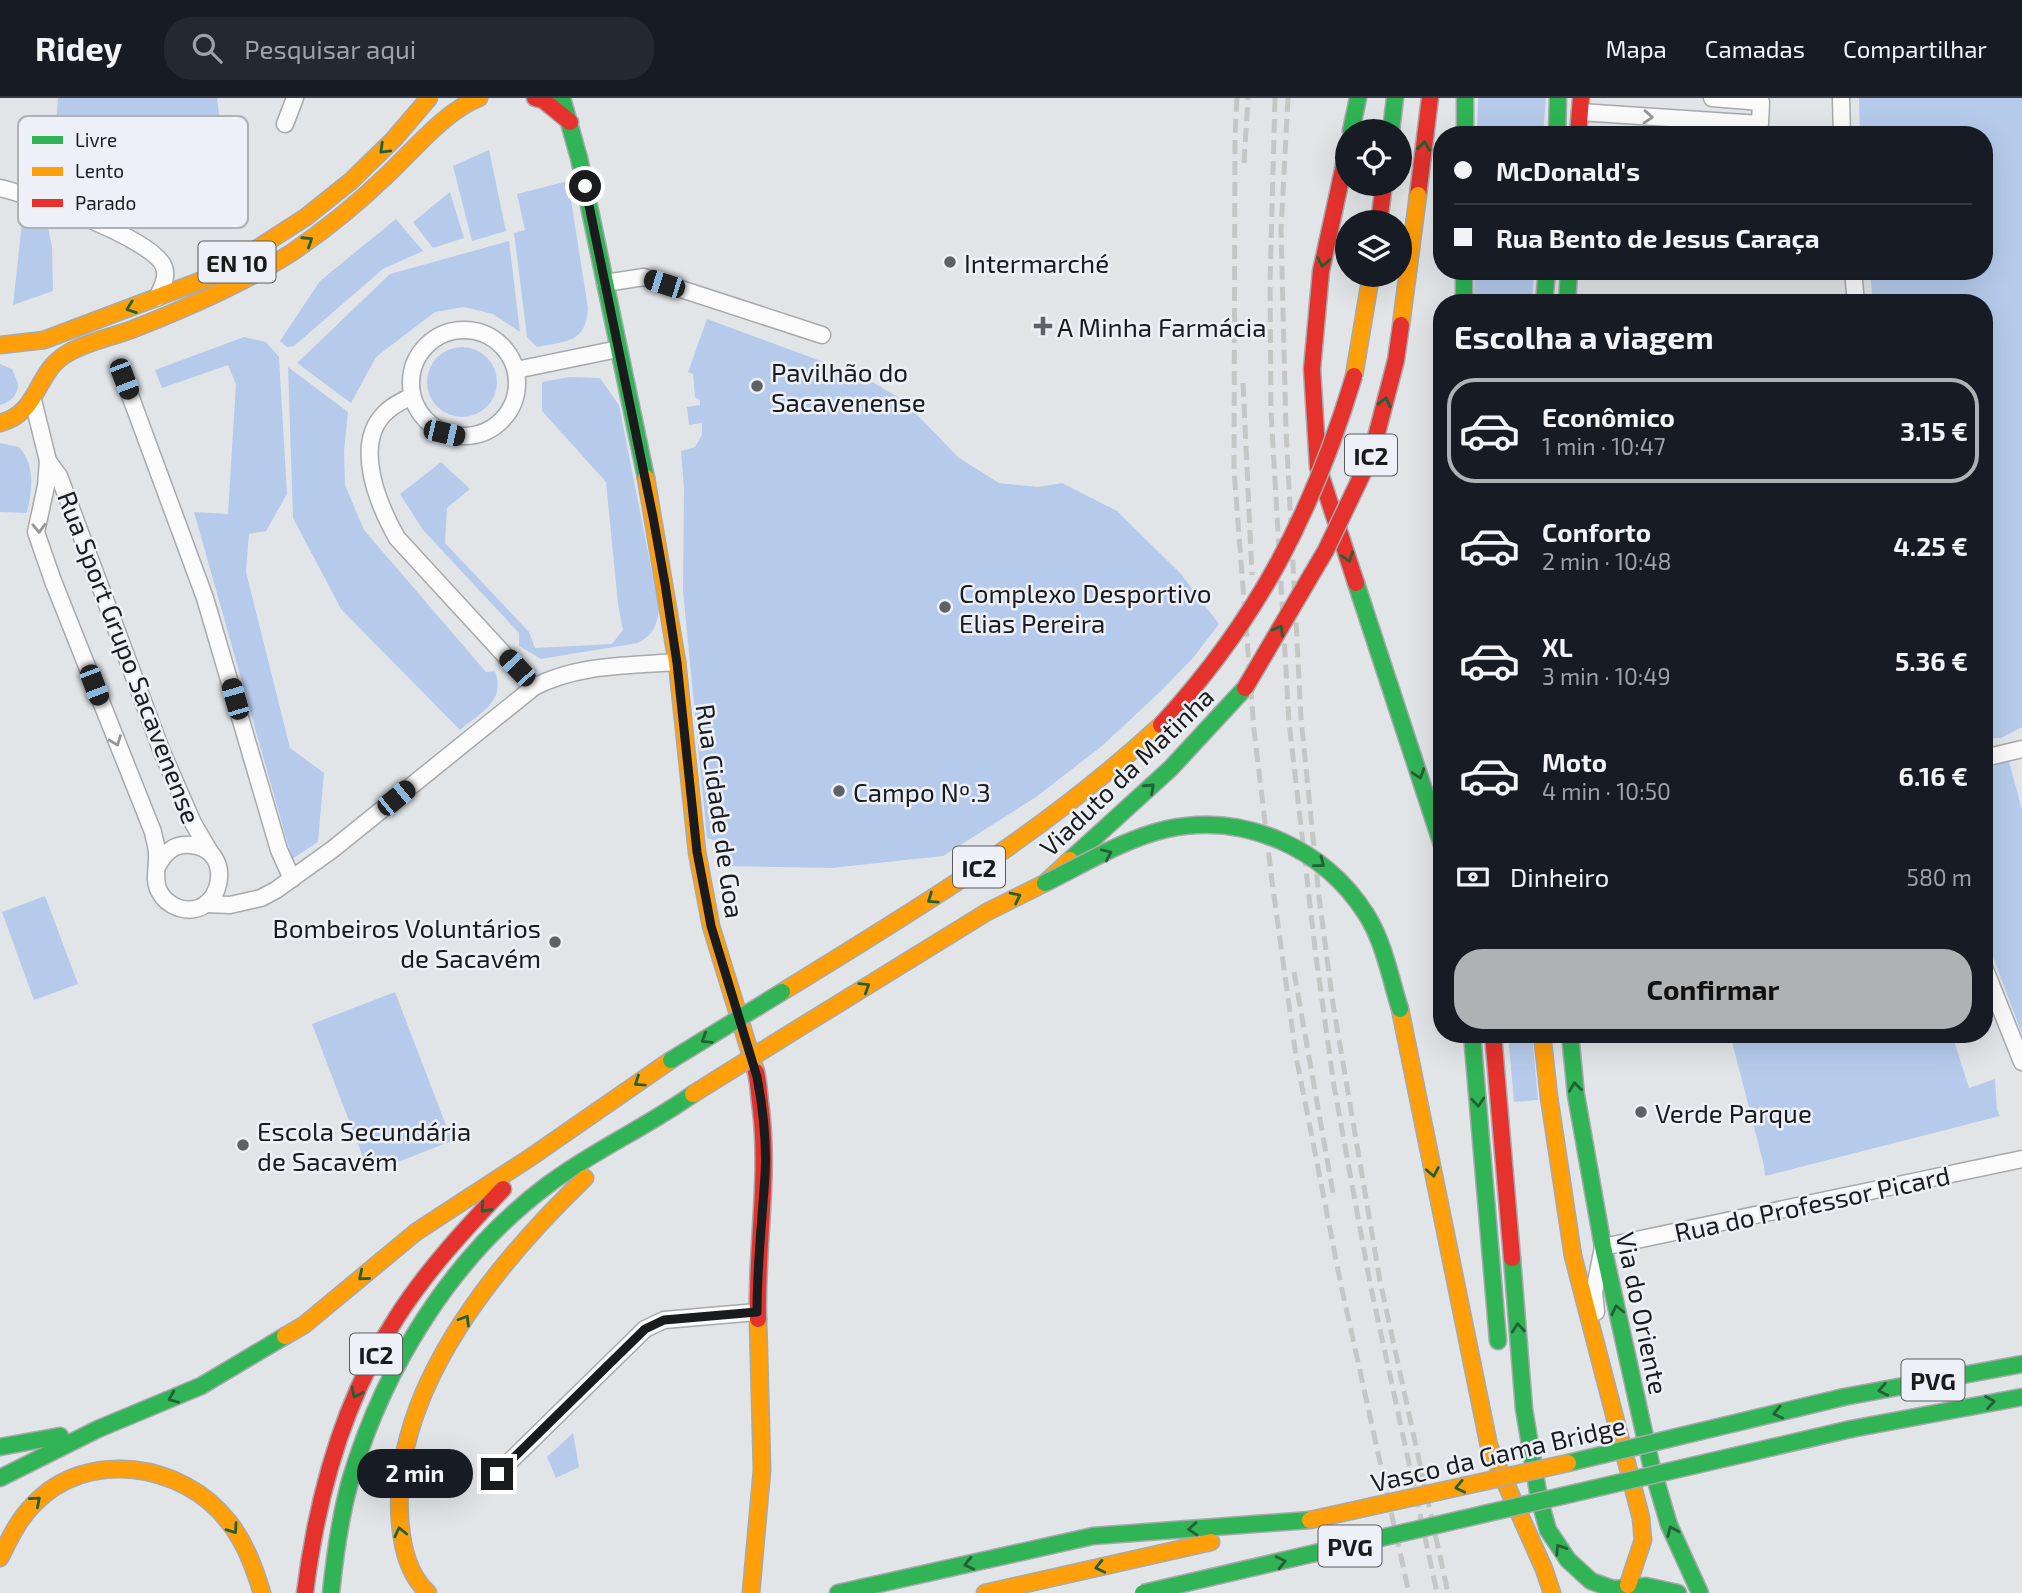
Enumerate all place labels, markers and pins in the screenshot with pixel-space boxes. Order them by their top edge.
place label: Intermarché [964,247,1109,278]
marker: Intermarché [942,254,958,270]
place label: A Minha Farmácia [1057,311,1266,342]
marker: A Minha Farmácia [1035,318,1051,334]
place label: Pavilhão do Sacavenense [771,356,926,417]
marker: Pavilhão do Sacavenense [749,378,765,394]
place label: Complexo Desportivo Elias Pereira [959,577,1212,638]
marker: Complexo Desportivo Elias Pereira [937,599,953,615]
place label: Campo Nº.3 [853,776,991,807]
marker: Campo Nº.3 [831,783,847,799]
place label: Bombeiros Voluntários de Sacavém [273,912,541,973]
marker: Bombeiros Voluntários de Sacavém [547,934,563,950]
place label: Verde Parque [1655,1097,1812,1128]
marker: Verde Parque [1633,1104,1649,1120]
place label: Escola Secundária de Sacavém [257,1115,471,1176]
marker: Escola Secundária de Sacavém [235,1137,251,1153]

